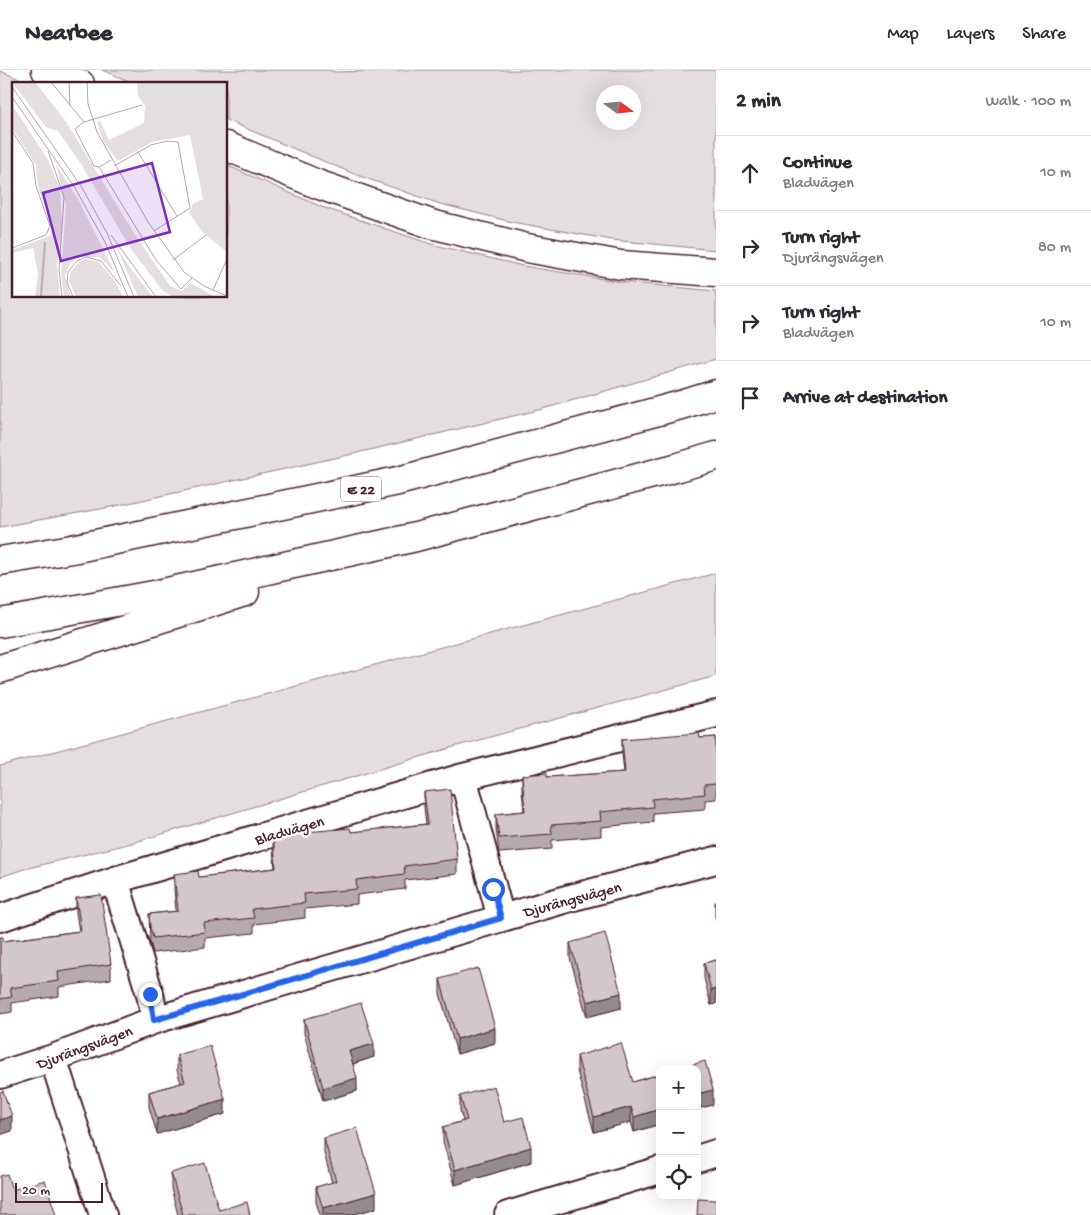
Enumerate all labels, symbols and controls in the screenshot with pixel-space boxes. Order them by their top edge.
text: Nearbee [25,20,112,49]
text: Map [887,24,919,45]
text: Layers [947,24,994,45]
text: Share [1022,24,1066,45]
inset map [12,82,228,298]
north arrow [596,85,641,130]
text: 2 min [736,90,781,115]
text: Walk · 100 m [985,93,1071,112]
text: Continue [783,152,852,175]
icon: ahead [736,159,764,187]
text: 10 m [1040,164,1071,183]
text: Bladvägen [783,175,854,194]
text: Turn right [783,227,859,250]
icon: right [736,234,764,262]
text: 80 m [1038,239,1071,258]
text: Djurängsvägen [783,250,884,269]
text: Turn right [783,302,859,325]
icon: right [736,309,764,337]
text: 10 m [1040,314,1071,333]
text: Bladvägen [783,325,854,344]
icon: arrive [736,384,764,412]
text: Arrive at destination [783,387,947,410]
road number: E 22 [341,476,381,502]
street label: Bladvägen [252,813,327,852]
route start [482,878,505,901]
street label: Djurängsvägen [521,879,624,924]
route end [139,983,162,1006]
street label: Djurängsvägen [34,1023,136,1076]
map controls [656,1065,701,1200]
button: + [656,1065,701,1110]
button: − [656,1110,701,1155]
button: locate [656,1155,701,1200]
scale bar [15,1180,102,1203]
text: 20 m [22,1183,50,1200]

